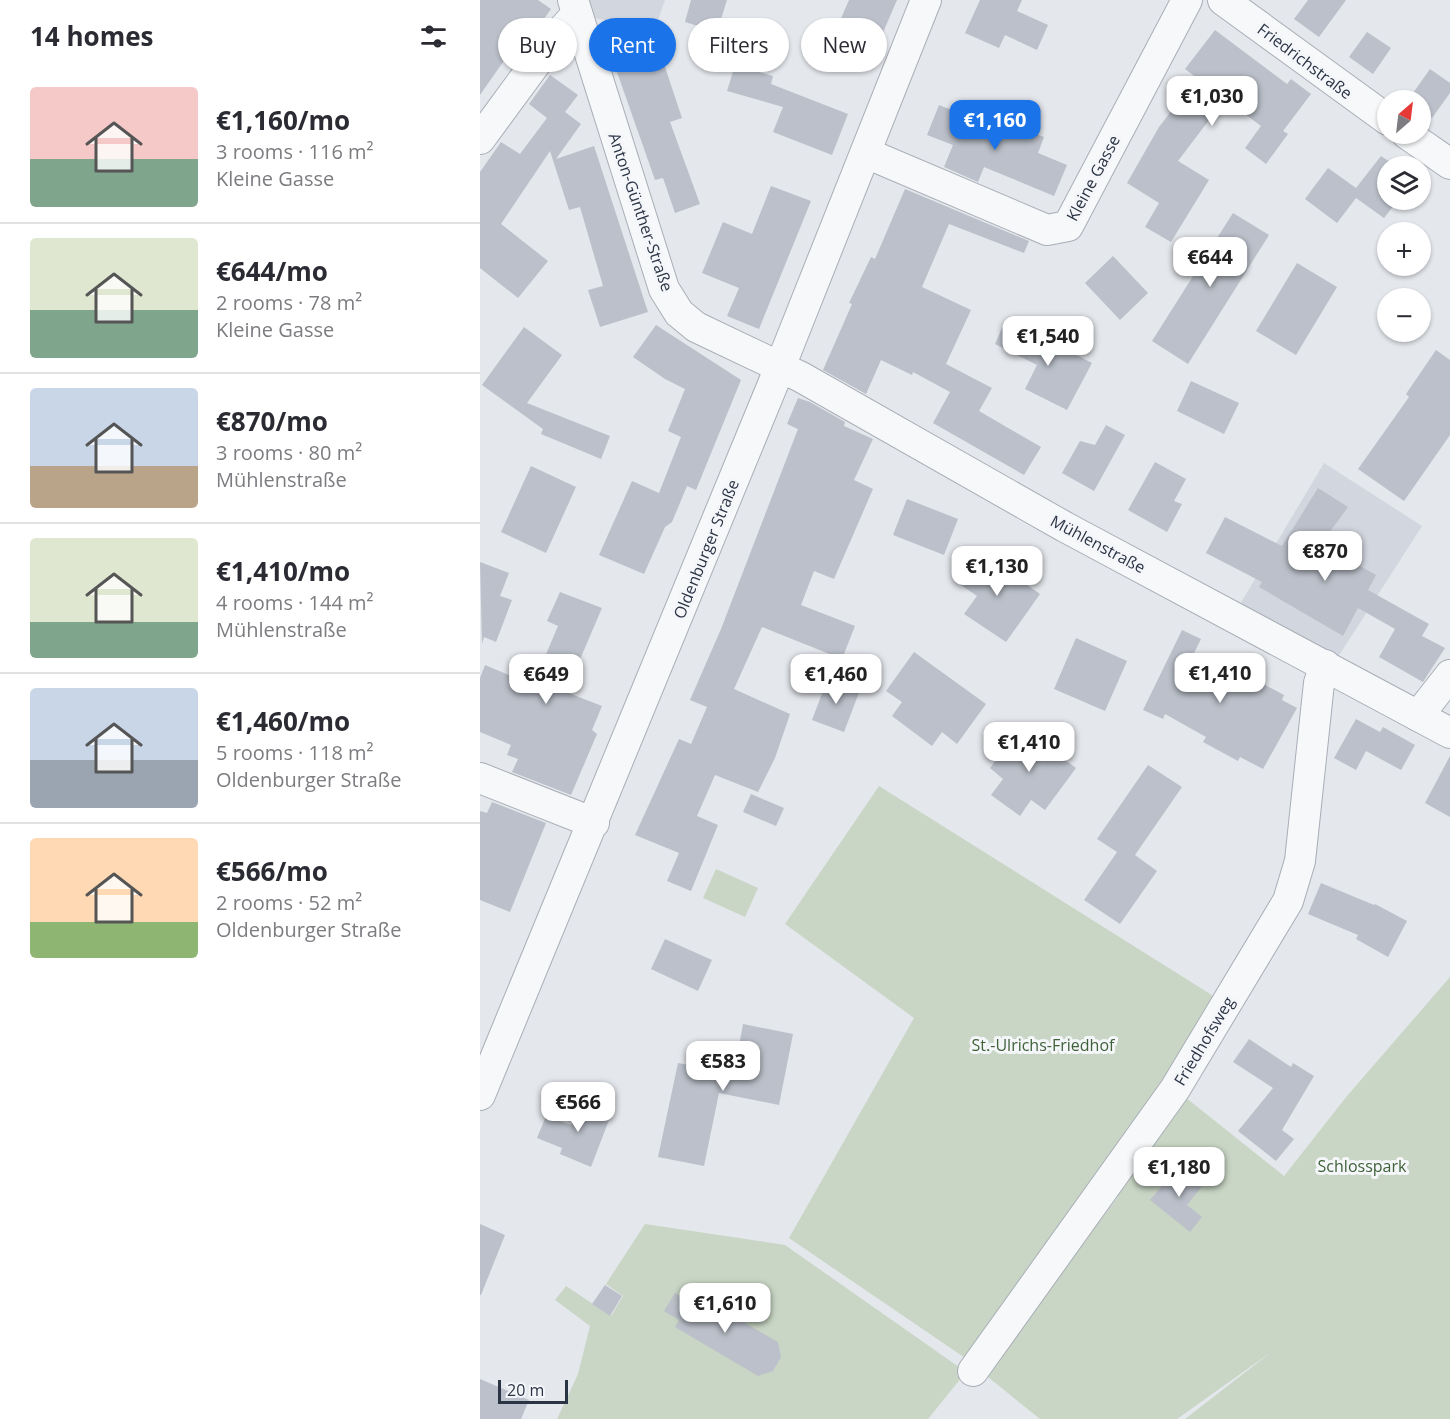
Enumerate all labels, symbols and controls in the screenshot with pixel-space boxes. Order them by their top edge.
text: 14 homes [30,18,154,54]
chip: Buy [498,18,577,72]
chip: Rent [589,18,676,72]
chip: Filters [688,18,789,72]
chip: New [801,18,887,72]
street label: Friedrichstraße [1253,18,1357,104]
icon: filters [417,20,450,53]
pin: €1,030 [1163,76,1261,127]
text: €1,030 [1181,82,1243,109]
north arrow [1377,90,1431,144]
map controls [1377,90,1431,342]
pin: €1,160 [946,100,1044,151]
text: €1,160/mo [216,102,350,138]
text: €1,160 [964,106,1026,133]
icon: home [78,111,150,183]
street label: Anton-Günther-Straße [603,130,679,294]
street label: Kleine Gasse [1061,131,1125,225]
text: 3 rooms · 116 m² [216,138,374,165]
button: layers [1377,156,1431,210]
text: Kleine Gasse [216,165,334,192]
button: + [1377,222,1431,276]
pin: €644 [1174,237,1246,288]
text: €644 [1187,243,1233,270]
text: €644/mo [216,253,328,289]
icon: home [78,262,150,334]
button: − [1377,288,1431,342]
text: 2 rooms · 78 m² [216,289,362,316]
text: Kleine Gasse [216,316,334,343]
pin: €1,540 [999,316,1097,367]
text: €1,540 [1017,322,1079,349]
text: €870/mo [216,403,328,439]
icon: home [78,412,150,484]
text: 3 rooms · 80 m² [216,439,362,466]
text: Mühlenstraße [216,466,347,493]
street label: Oldenburger Straße [668,476,744,622]
street label: Mühlenstraße [1047,510,1149,578]
pin: €870 [1289,531,1361,582]
text: €870 [1302,537,1348,564]
pin: €1,130 [948,546,1046,597]
text: €1,130 [966,552,1028,579]
text: €1,410/mo [216,553,350,589]
icon: home [78,562,150,634]
text: 4 rooms · 144 m² [216,589,374,616]
text: Mühlenstraße [216,616,347,643]
pin: €1,410 [1171,653,1269,704]
pin: €649 [510,654,582,705]
pin: €1,460 [787,654,885,705]
text: €1,410 [1189,659,1251,686]
text: €649 [523,660,569,687]
text: €1,460 [805,660,867,687]
text: €1,460/mo [216,703,350,739]
icon: home [78,712,150,784]
pin: €1,410 [980,722,1078,773]
text: €1,410 [998,728,1060,755]
text: 5 rooms · 118 m² [216,739,374,766]
text: Oldenburger Straße [216,766,402,793]
text: €566/mo [216,853,328,889]
icon: home [78,862,150,934]
text: 2 rooms · 52 m² [216,889,362,916]
text: Oldenburger Straße [216,916,402,943]
street label: Friedhofsweg [1169,992,1239,1090]
park label: St.-Ulrichs-Friedhof [972,1034,1116,1056]
pin: €583 [687,1041,759,1092]
text: €583 [700,1047,746,1074]
pin: €566 [542,1082,614,1133]
text: €566 [555,1088,601,1115]
pin: €1,180 [1130,1147,1228,1198]
text: €1,180 [1148,1153,1210,1180]
park label: Schlosspark [1318,1155,1407,1177]
pin: €1,610 [676,1283,774,1334]
text: €1,610 [694,1289,756,1316]
scale bar [498,1377,568,1404]
text: 20 m [507,1379,544,1401]

